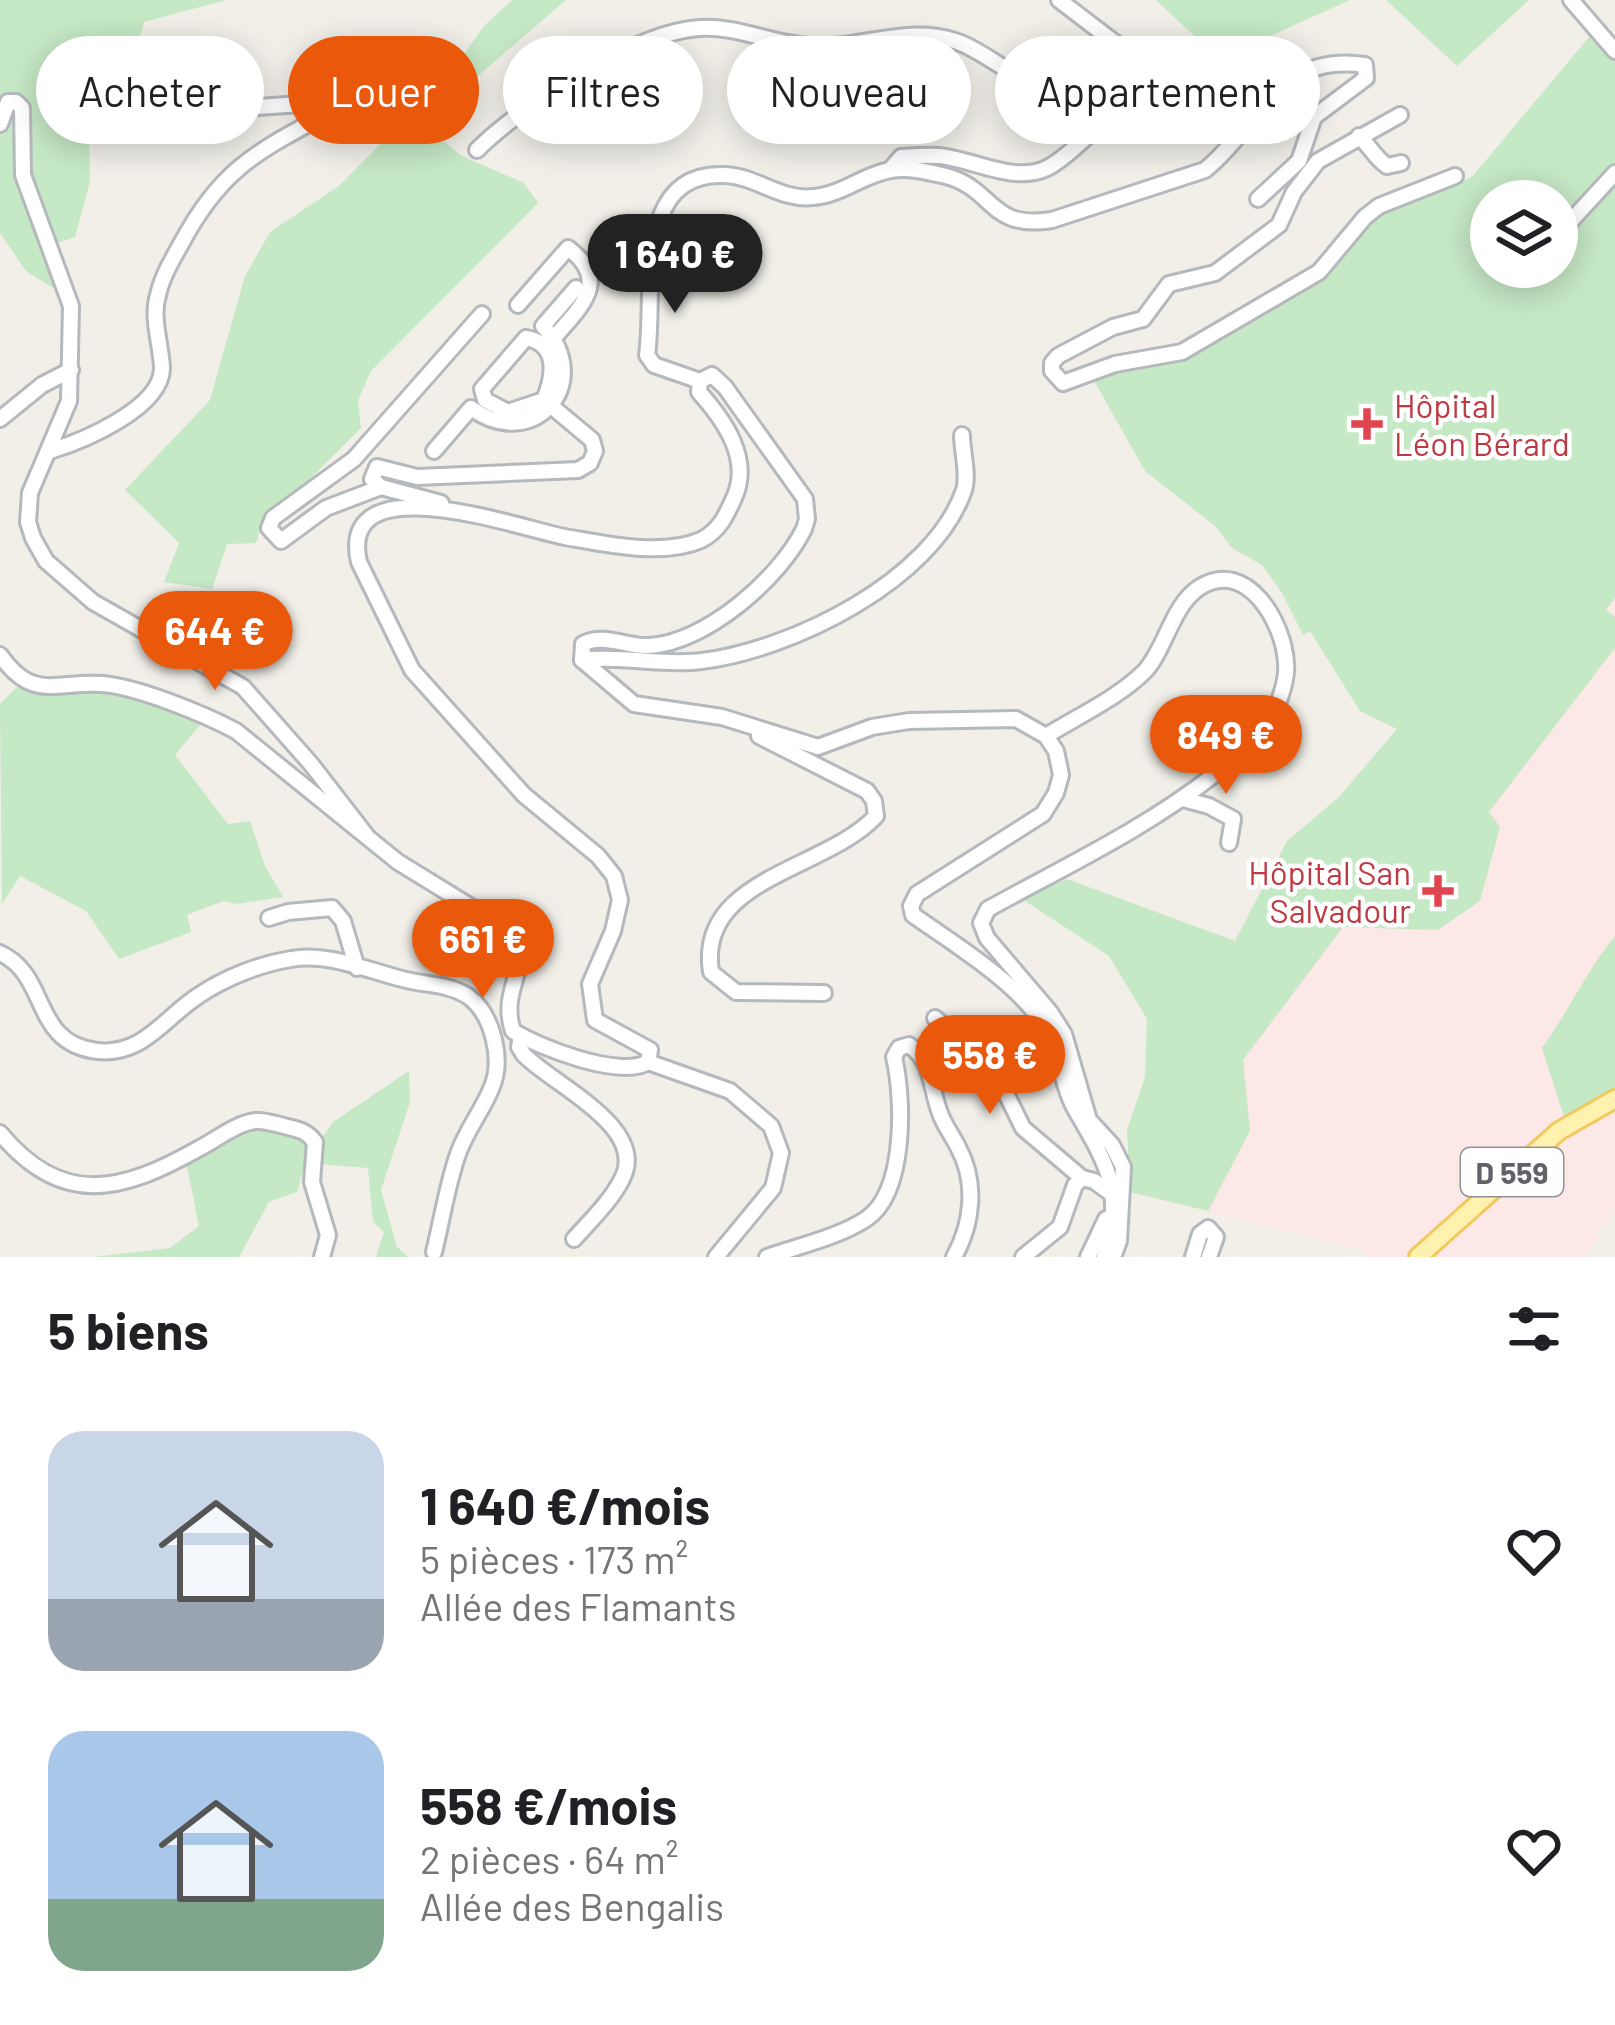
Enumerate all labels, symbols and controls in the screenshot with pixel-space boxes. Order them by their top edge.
chip: Acheter [36,36,264,144]
chip: Louer [288,36,479,144]
chip: Filtres [503,36,703,144]
chip: Nouveau [727,36,971,144]
chip: Appartement [995,36,1320,144]
map controls [1470,180,1578,288]
button: layers [1470,180,1578,288]
pin: 1 640 € [564,214,786,316]
text: 1 640 € [615,229,735,276]
place label: Hôpital Léon Bérard [1394,385,1570,463]
marker: Hôpital Léon Bérard [1351,408,1383,440]
pin: 644 € [131,591,299,693]
text: 644 € [165,606,265,653]
pin: 849 € [1142,695,1310,797]
text: 849 € [1177,710,1275,757]
place label: Hôpital San Salvadour [1248,852,1411,930]
marker: Hôpital San Salvadour [1422,875,1454,907]
pin: 661 € [399,899,567,1001]
text: 661 € [439,914,527,961]
pin: 558 € [906,1015,1074,1117]
text: 558 € [942,1030,1038,1077]
road number: D 559 [1461,1148,1563,1196]
icon: filters [1501,1296,1567,1362]
text: 5 biens [48,1299,209,1360]
text: 1 640 €/mois [420,1474,710,1535]
icon: home [144,1479,288,1623]
icon: heart [1501,1518,1567,1584]
text: 5 pièces · 173 m² [420,1535,688,1582]
text: Allée des Flamants [420,1582,737,1629]
text: 558 €/mois [420,1774,677,1835]
icon: home [144,1779,288,1923]
icon: heart [1501,1818,1567,1884]
text: 2 pièces · 64 m² [420,1835,678,1882]
text: Allée des Bengalis [420,1882,724,1929]

